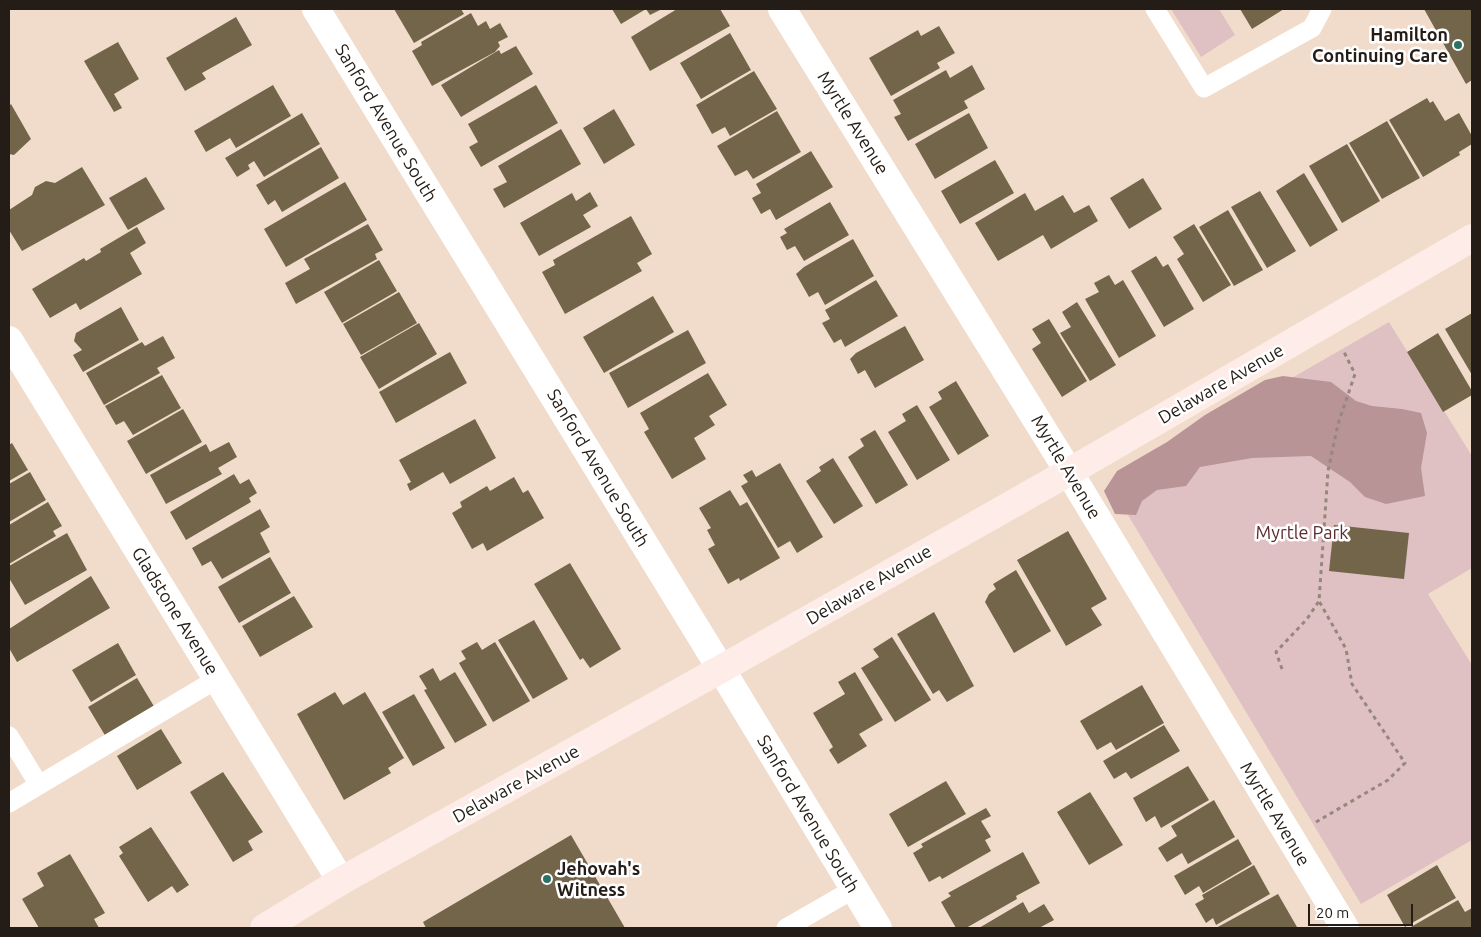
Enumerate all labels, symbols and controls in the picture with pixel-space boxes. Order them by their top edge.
place label: Hamilton Continuing Care [1312,24,1448,66]
marker: Hamilton Continuing Care [1452,39,1464,51]
street label: Sanford Avenue South [330,40,442,206]
street label: Myrtle Avenue [813,67,893,179]
street label: Delaware Avenue [1154,339,1288,429]
street label: Sanford Avenue South [542,385,654,551]
street label: Myrtle Avenue [1026,411,1106,523]
park label: Myrtle Park [1256,522,1348,544]
street label: Delaware Avenue [802,540,936,630]
street label: Gladstone Avenue [127,543,223,679]
street label: Sanford Avenue South [752,731,864,897]
street label: Delaware Avenue [449,740,583,828]
street label: Myrtle Avenue [1235,758,1315,870]
place label: Jehovah's Witness [557,858,640,901]
marker: Jehovah's Witness [541,873,553,885]
scale bar [1311,894,1416,926]
text: 20 m [1316,904,1349,921]

